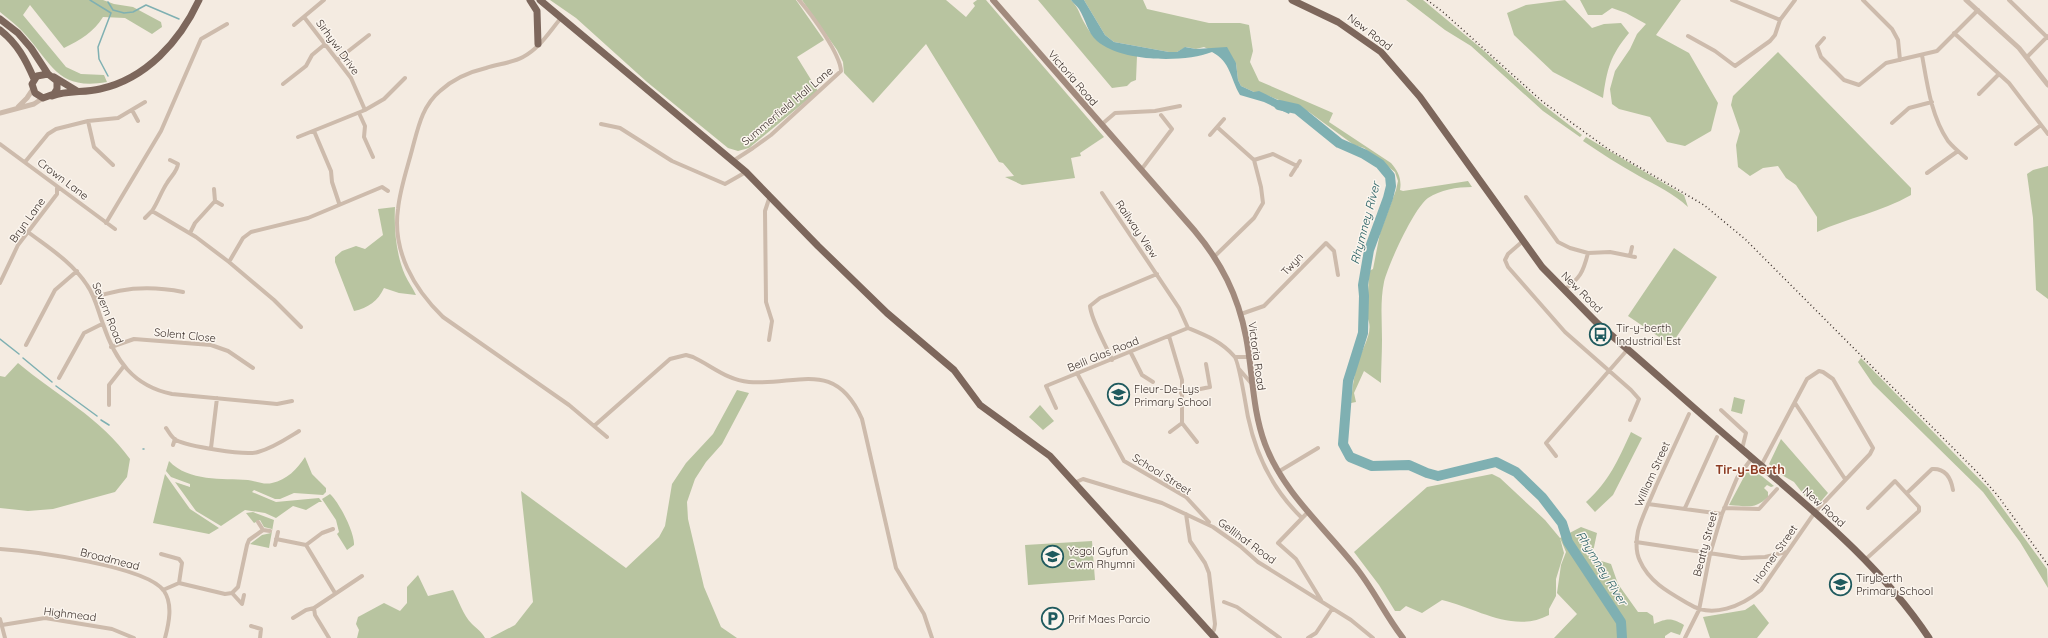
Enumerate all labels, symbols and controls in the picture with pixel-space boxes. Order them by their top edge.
street label: New Road [1345,11,1395,53]
street label: Sirhywi Drive [313,16,363,78]
street label: Victoria Road [1045,47,1101,109]
street label: Summerfield Hall Lane [738,64,836,148]
street label: Crown Lane [35,155,91,203]
water label: Rhymney River [1347,179,1384,266]
street label: Bryn Lane [6,195,48,245]
street label: Railway View [1112,197,1162,261]
street label: Twyn [1278,250,1306,278]
street label: New Road [1558,268,1606,316]
street label: Severn Road [89,280,127,346]
street label: Victoria Road [1245,321,1269,391]
bus stop icon: Tir-y-berth Industrial Est [1587,321,1613,347]
place label: Tir-y-berth Industrial Est [1616,321,1681,348]
street label: Solent Close [153,325,217,345]
street label: Beili Glas Road [1065,333,1141,375]
school or university icon: Fleur-De-Lys Primary School [1106,382,1132,408]
place label: Fleur-De-Lys Primary School [1134,382,1211,409]
street label: William Street [1631,439,1673,509]
street label: School Street [1130,450,1194,498]
district label: Tir-y-Berth [1715,461,1785,477]
street label: New Road [1800,484,1848,530]
street label: Beatty Street [1690,510,1720,578]
street label: Gellihaf Road [1215,515,1279,567]
street label: Horner Street [1750,522,1801,586]
water label: Rhymney River [1573,528,1632,609]
school or university icon: Ysgol Gyfun Cwm Rhymni [1040,544,1066,570]
place label: Ysgol Gyfun Cwm Rhymni [1068,544,1135,571]
street label: Broadmead [79,545,141,573]
school or university icon: Tiryberth Primary School [1828,571,1854,597]
place label: Tiryberth Primary School [1856,571,1933,598]
street label: Highmead [43,604,97,624]
parking icon: Prif Maes Parcio [1040,606,1066,632]
place label: Prif Maes Parcio [1068,612,1150,626]

